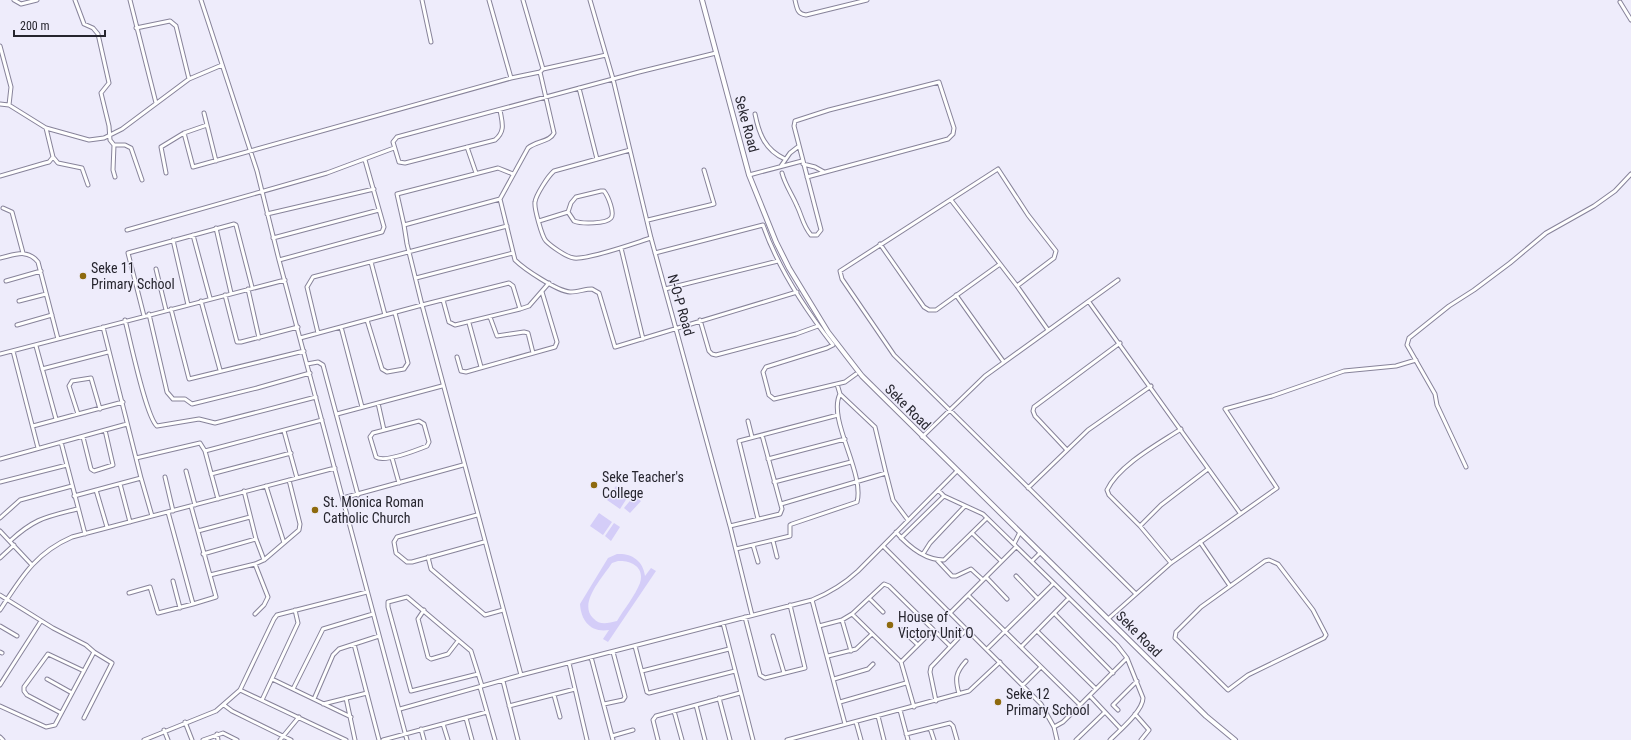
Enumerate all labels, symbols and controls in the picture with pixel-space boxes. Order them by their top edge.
scale bar [14,12,105,38]
text: 200 m [20,19,50,33]
street label: Seke Road [732,94,762,154]
place label: Seke 11 Primary School [91,260,175,292]
marker: Seke 11 Primary School [78,271,88,281]
street label: N-O-P Road [665,272,697,338]
street label: Seke Road [882,381,934,433]
place label: Seke Teacher's College [602,469,684,501]
marker: Seke Teacher's College [589,480,599,490]
place label: St. Monica Roman Catholic Church [323,494,424,526]
marker: St. Monica Roman Catholic Church [310,505,320,515]
street label: Seke Road [1113,608,1165,660]
place label: House of Victory Unit O [898,609,974,641]
marker: House of Victory Unit O [885,620,895,630]
place label: Seke 12 Primary School [1006,686,1090,718]
marker: Seke 12 Primary School [993,697,1003,707]

